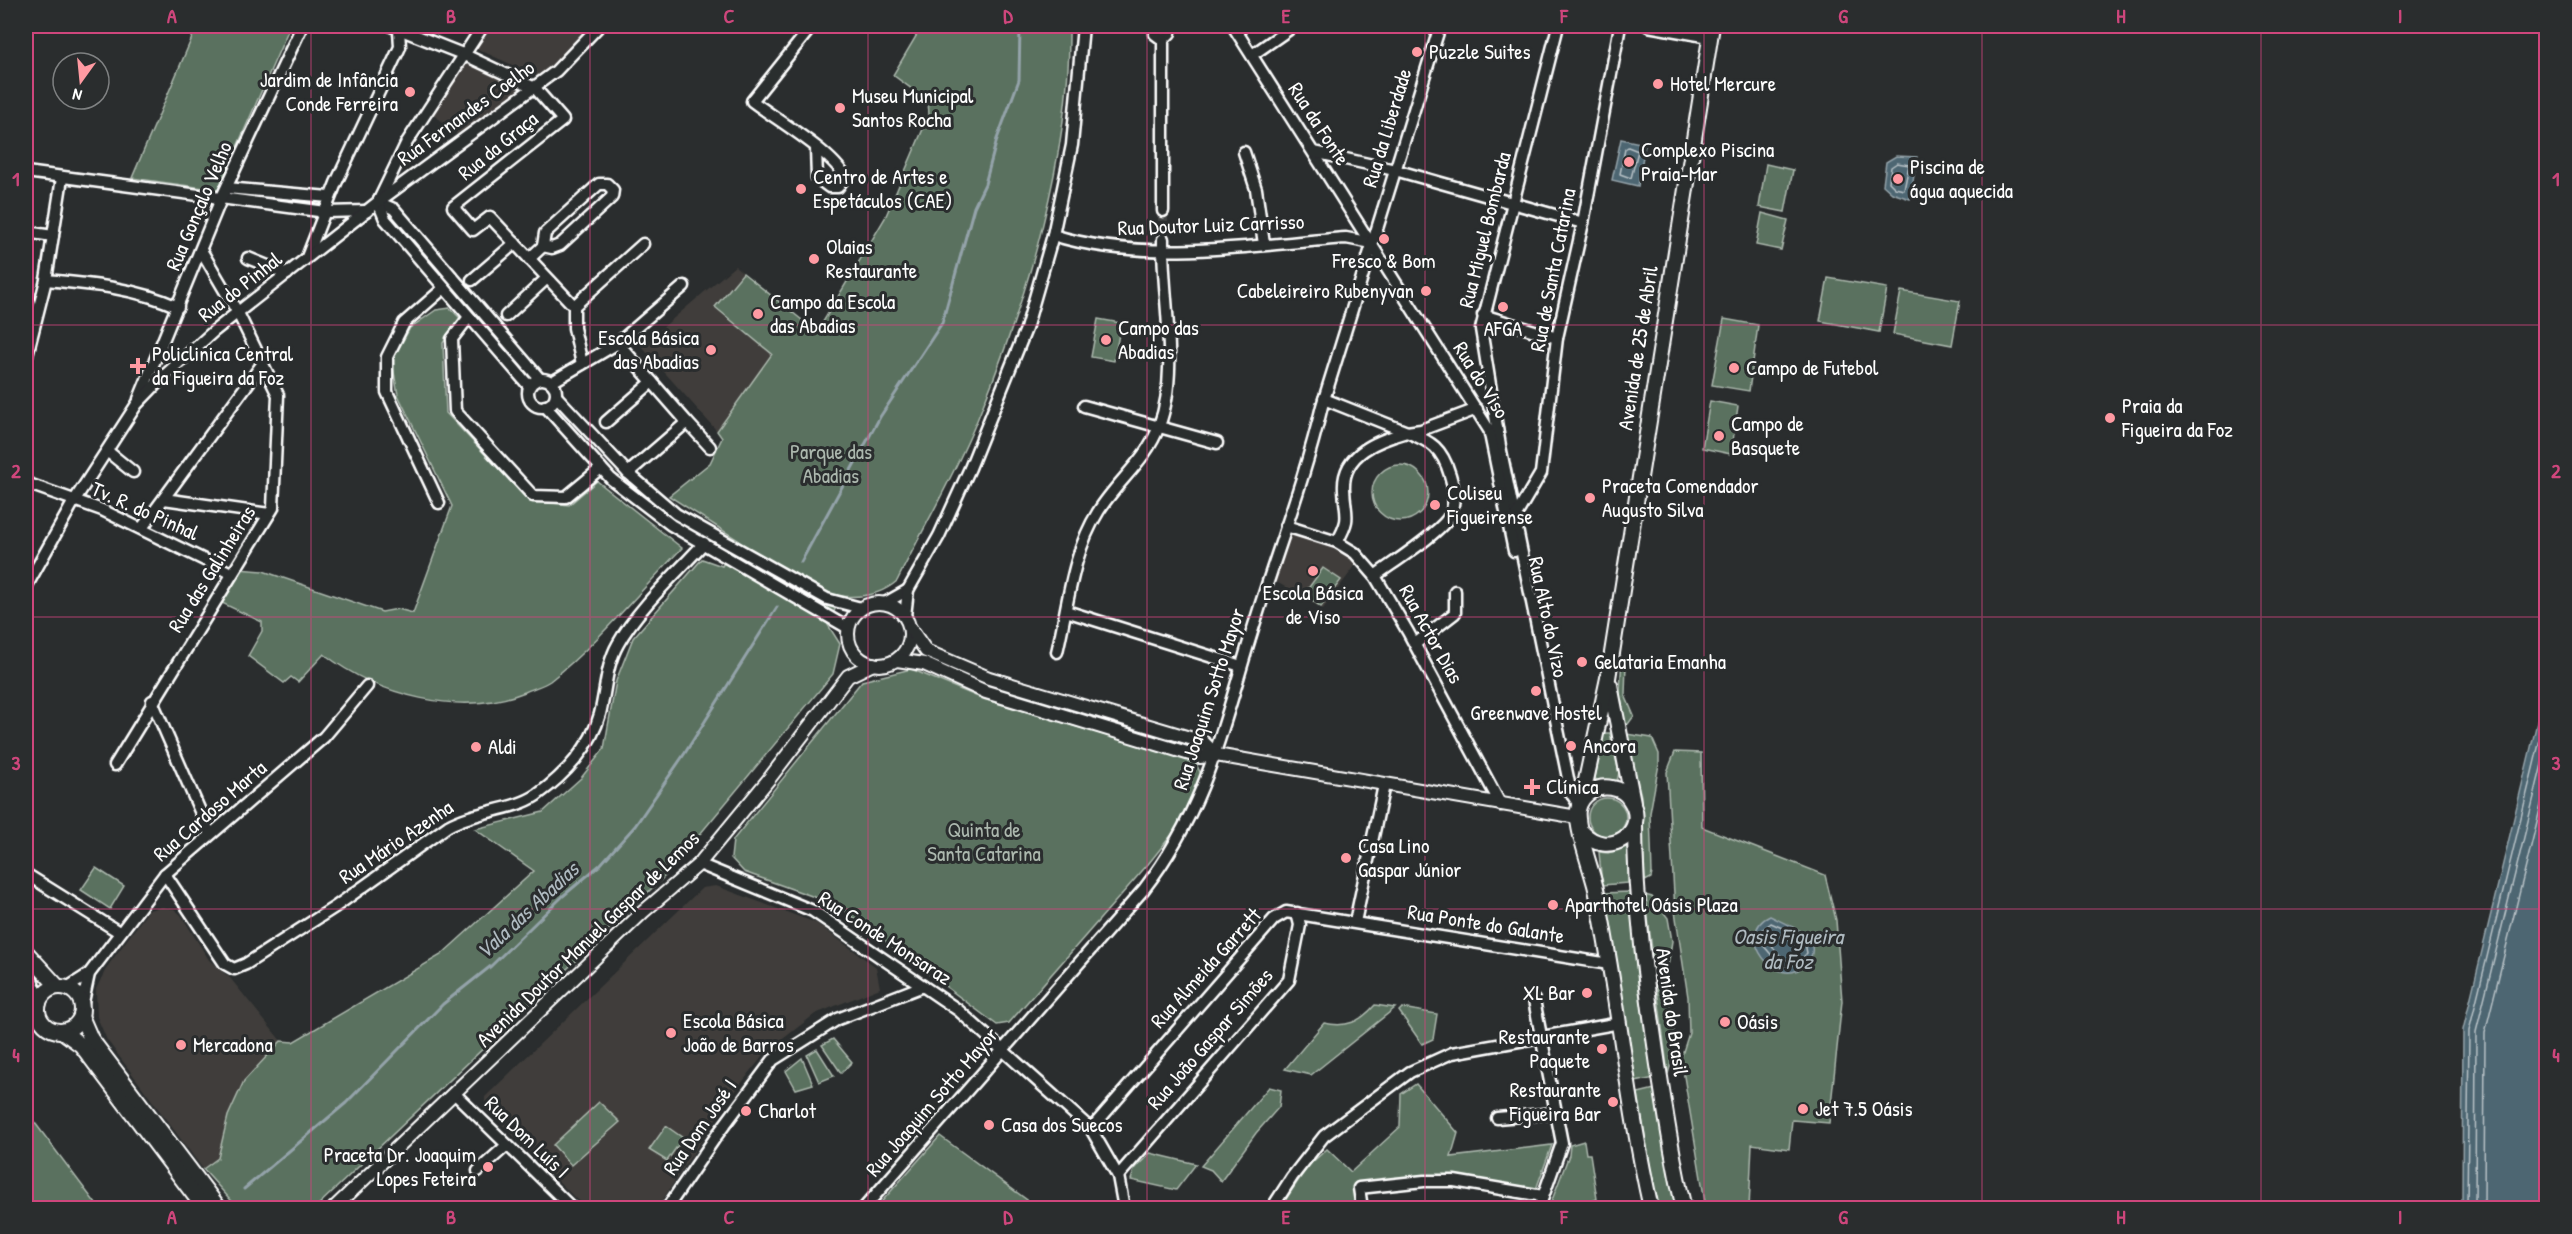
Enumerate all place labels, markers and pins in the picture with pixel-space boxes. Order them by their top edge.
place label: Puzzle Suites [1429,37,1531,66]
marker: Puzzle Suites [1410,45,1424,59]
place label: Jardim de Infância Conde Ferreira [260,65,398,118]
place label: Hotel Mercure [1670,69,1776,98]
marker: Hotel Mercure [1651,77,1665,91]
place label: Museu Municipal Santos Rocha [852,81,974,134]
marker: Jardim de Infância Conde Ferreira [403,85,417,99]
marker: Museu Municipal Santos Rocha [833,101,847,115]
place label: Complexo Piscina Praia-Mar [1641,135,1774,188]
place label: Piscina de água aquecida [1910,152,2013,205]
marker: Complexo Piscina Praia-Mar [1622,155,1636,169]
place label: Centro de Artes e Espetáculos (CAE) [813,162,952,215]
marker: Piscina de água aquecida [1891,172,1905,186]
marker: Centro de Artes e Espetáculos (CAE) [794,182,808,196]
place label: Olaias Restaurante [826,232,917,285]
marker: Fresco & Bom [1377,232,1391,246]
place label: Fresco & Bom [1331,246,1436,275]
marker: Olaias Restaurante [807,252,821,266]
place label: Cabeleireiro Rubenyvan [1237,276,1414,305]
marker: Cabeleireiro Rubenyvan [1419,284,1433,298]
place label: Campo da Escola das Abadias [770,287,895,340]
marker: AFGA [1496,300,1510,314]
marker: Campo da Escola das Abadias [751,307,765,321]
place label: Campo das Abadias [1118,313,1199,366]
place label: AFGA [1484,314,1522,343]
place label: Escola Básica das Abadias [598,323,699,376]
marker: Campo das Abadias [1099,333,1113,347]
place label: Policlinica Central da Figueira da Foz [152,339,294,392]
marker: Escola Básica das Abadias [704,343,718,357]
place label: Campo de Futebol [1746,353,1879,382]
marker: Policlinica Central da Figueira da Foz [129,357,147,375]
marker: Campo de Futebol [1727,361,1741,375]
place label: Praia da Figueira da Foz [2121,391,2233,444]
place label: Campo de Basquete [1731,409,1804,462]
marker: Praia da Figueira da Foz [2103,411,2117,425]
marker: Campo de Basquete [1712,429,1726,443]
place label: Praceta Comendador Augusto Silva [1602,471,1758,524]
place label: Coliseu Figueirense [1446,478,1533,531]
marker: Praceta Comendador Augusto Silva [1583,491,1597,505]
marker: Coliseu Figueirense [1428,498,1442,512]
marker: Escola Básica de Viso [1306,564,1320,578]
place label: Escola Básica de Viso [1263,578,1363,631]
place label: Gelataria Emanha [1594,647,1726,676]
marker: Gelataria Emanha [1575,655,1589,669]
marker: Greenwave Hostel [1529,684,1543,698]
place label: Greenwave Hostel [1470,698,1602,727]
place label: Ancora [1583,731,1636,760]
place label: Aldi [488,732,517,761]
marker: Ancora [1564,739,1578,753]
marker: Aldi [469,740,483,754]
place label: Clínica [1546,772,1598,801]
marker: Clínica [1523,778,1541,796]
place label: Casa Lino Gaspar Júnior [1358,831,1461,884]
marker: Casa Lino Gaspar Júnior [1339,851,1353,865]
place label: Aparthotel Oásis Plaza [1565,890,1738,919]
marker: Aparthotel Oásis Plaza [1546,898,1560,912]
place label: XL Bar [1523,978,1575,1007]
marker: XL Bar [1580,986,1594,1000]
place label: Escola Básica João de Barros [683,1006,794,1059]
place label: Oásis [1737,1007,1778,1036]
marker: Oásis [1718,1015,1732,1029]
place label: Restaurante Paquete [1499,1022,1590,1075]
marker: Escola Básica João de Barros [664,1026,678,1040]
place label: Mercadona [193,1030,273,1059]
marker: Mercadona [174,1038,188,1052]
marker: Restaurante Paquete [1595,1042,1609,1056]
place label: Restaurante Figueira Bar [1509,1075,1601,1128]
place label: Jet 7.5 Oásis [1815,1094,1913,1123]
marker: Restaurante Figueira Bar [1606,1095,1620,1109]
place label: Charlot [758,1096,817,1125]
marker: Jet 7.5 Oásis [1796,1102,1810,1116]
marker: Charlot [739,1104,753,1118]
place label: Casa dos Suecos [1001,1110,1123,1139]
marker: Casa dos Suecos [982,1118,996,1132]
place label: Praceta Dr. Joaquim Lopes Feteira [324,1140,476,1193]
marker: Praceta Dr. Joaquim Lopes Feteira [481,1160,495,1174]

